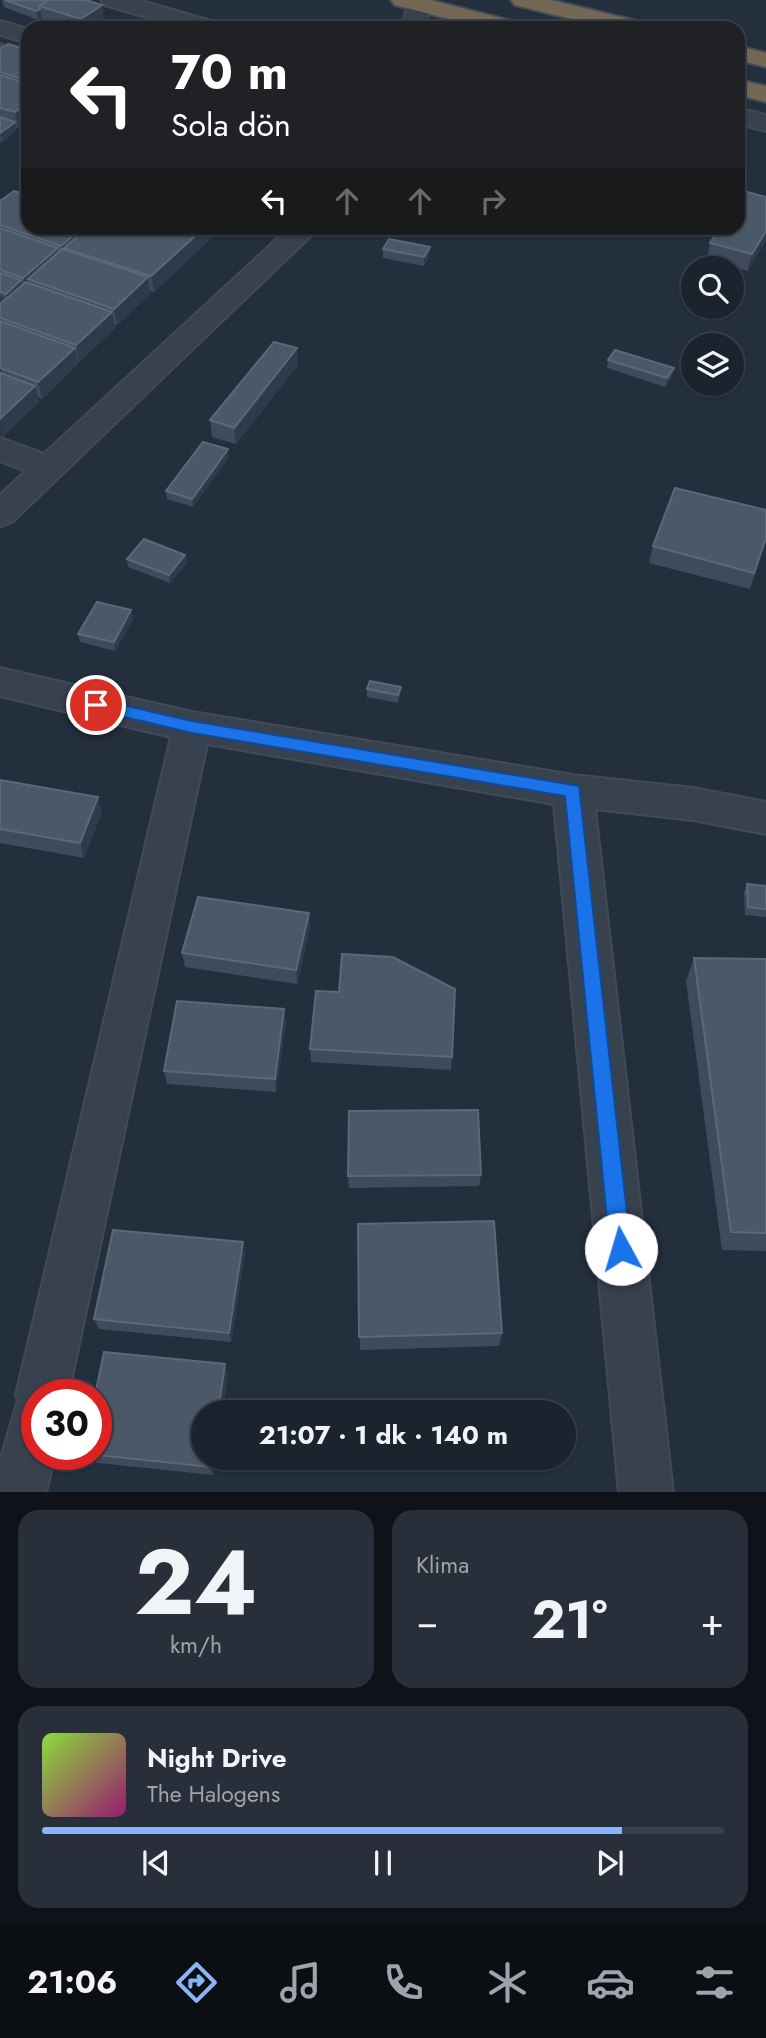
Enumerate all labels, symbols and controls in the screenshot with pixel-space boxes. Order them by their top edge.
text: 70 m [171,37,288,107]
icon: left [56,49,147,140]
text: Sola dön [171,102,291,148]
icon: left [255,182,293,220]
icon: ahead [328,182,366,220]
icon: ahead [401,182,439,220]
icon: right [474,182,512,220]
map controls [681,256,744,396]
button: search [681,256,744,319]
button: layers [681,333,744,396]
pin [66,675,126,735]
icon: arrive [77,686,115,724]
position arrow [584,1212,658,1286]
speed limit sign: 30 [21,1379,112,1470]
text: 21:07 · 1 dk · 140 m [259,1416,508,1454]
text: 24 [134,1517,258,1648]
text: Klima [416,1548,469,1582]
text: 21° [532,1582,608,1658]
text: − [416,1594,438,1649]
text: + [701,1594,724,1649]
text: km/h [170,1628,222,1662]
text: Night Drive [147,1739,287,1777]
text: The Halogens [147,1777,280,1811]
icon: previous [137,1844,175,1882]
icon: pause [364,1844,402,1882]
icon: next [591,1844,629,1882]
icon: directions [172,1958,221,2007]
icon: music [276,1958,325,2007]
icon: phone [379,1958,428,2007]
icon: climate [483,1958,532,2007]
icon: car [586,1958,635,2007]
icon: filters [690,1958,739,2007]
text: 21:06 [27,1959,117,2005]

